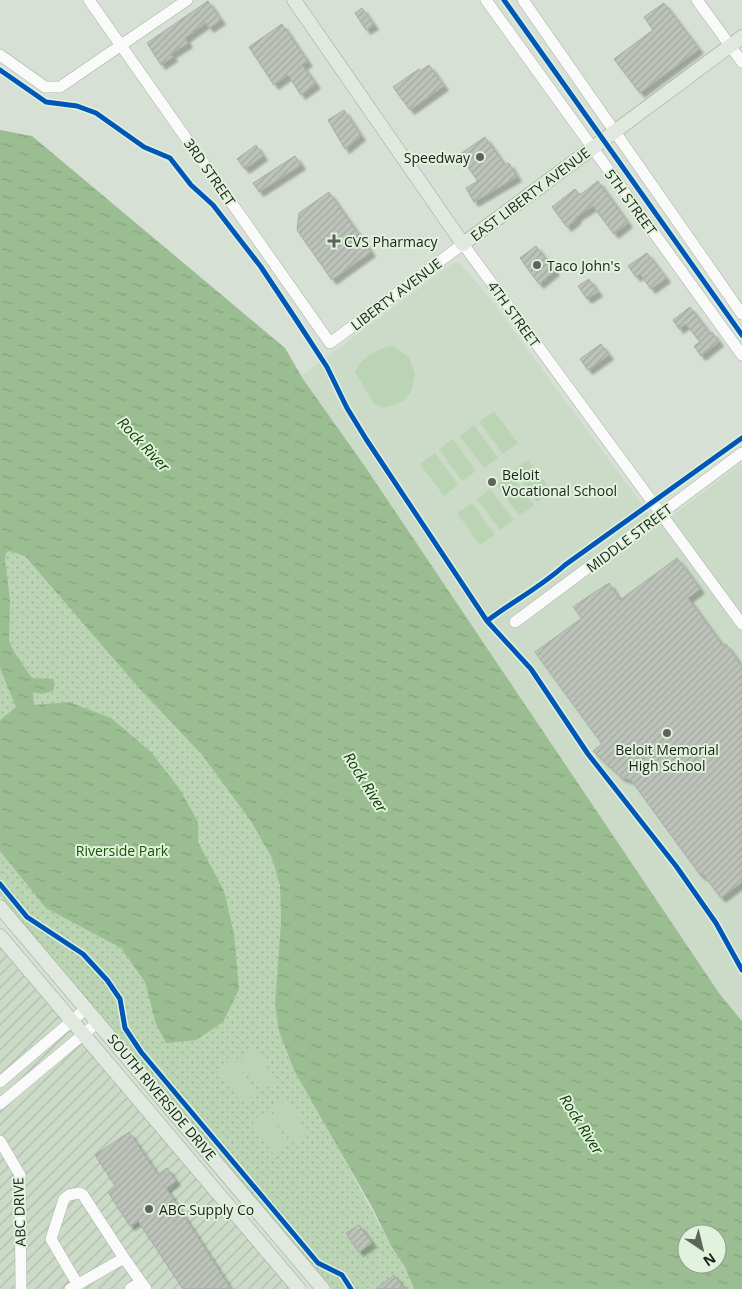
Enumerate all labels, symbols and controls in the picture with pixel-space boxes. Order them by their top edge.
street label: 3RD STREET [180,135,240,210]
street label: EAST LIBERTY AVENUE [466,143,594,245]
place label: Speedway [404,148,471,167]
marker: Speedway [474,151,486,163]
street label: 5TH STREET [601,165,661,239]
place label: CVS Pharmacy [344,232,438,251]
marker: CVS Pharmacy [328,235,340,247]
street label: LIBERTY AVENUE [347,254,445,334]
place label: Taco John's [547,256,621,275]
marker: Taco John's [531,259,543,271]
street label: 4TH STREET [484,277,544,351]
water label: Rock River [114,412,175,476]
place label: Beloit Vocational School [502,465,617,500]
marker: Beloit Vocational School [486,476,498,488]
street label: MIDDLE STREET [582,499,676,577]
marker: Beloit Memorial High School [661,727,673,739]
place label: Beloit Memorial High School [615,740,719,775]
water label: Rock River [340,748,393,817]
park label: Riverside Park [76,841,169,860]
street label: SOUTH RIVERSIDE DRIVE [103,1030,221,1164]
water label: Rock River [556,1090,609,1159]
street label: ABC DRIVE [8,1177,30,1247]
place label: ABC Supply Co [159,1200,254,1219]
marker: ABC Supply Co [143,1203,155,1215]
north arrow [677,1224,727,1274]
text: N [700,1249,720,1271]

